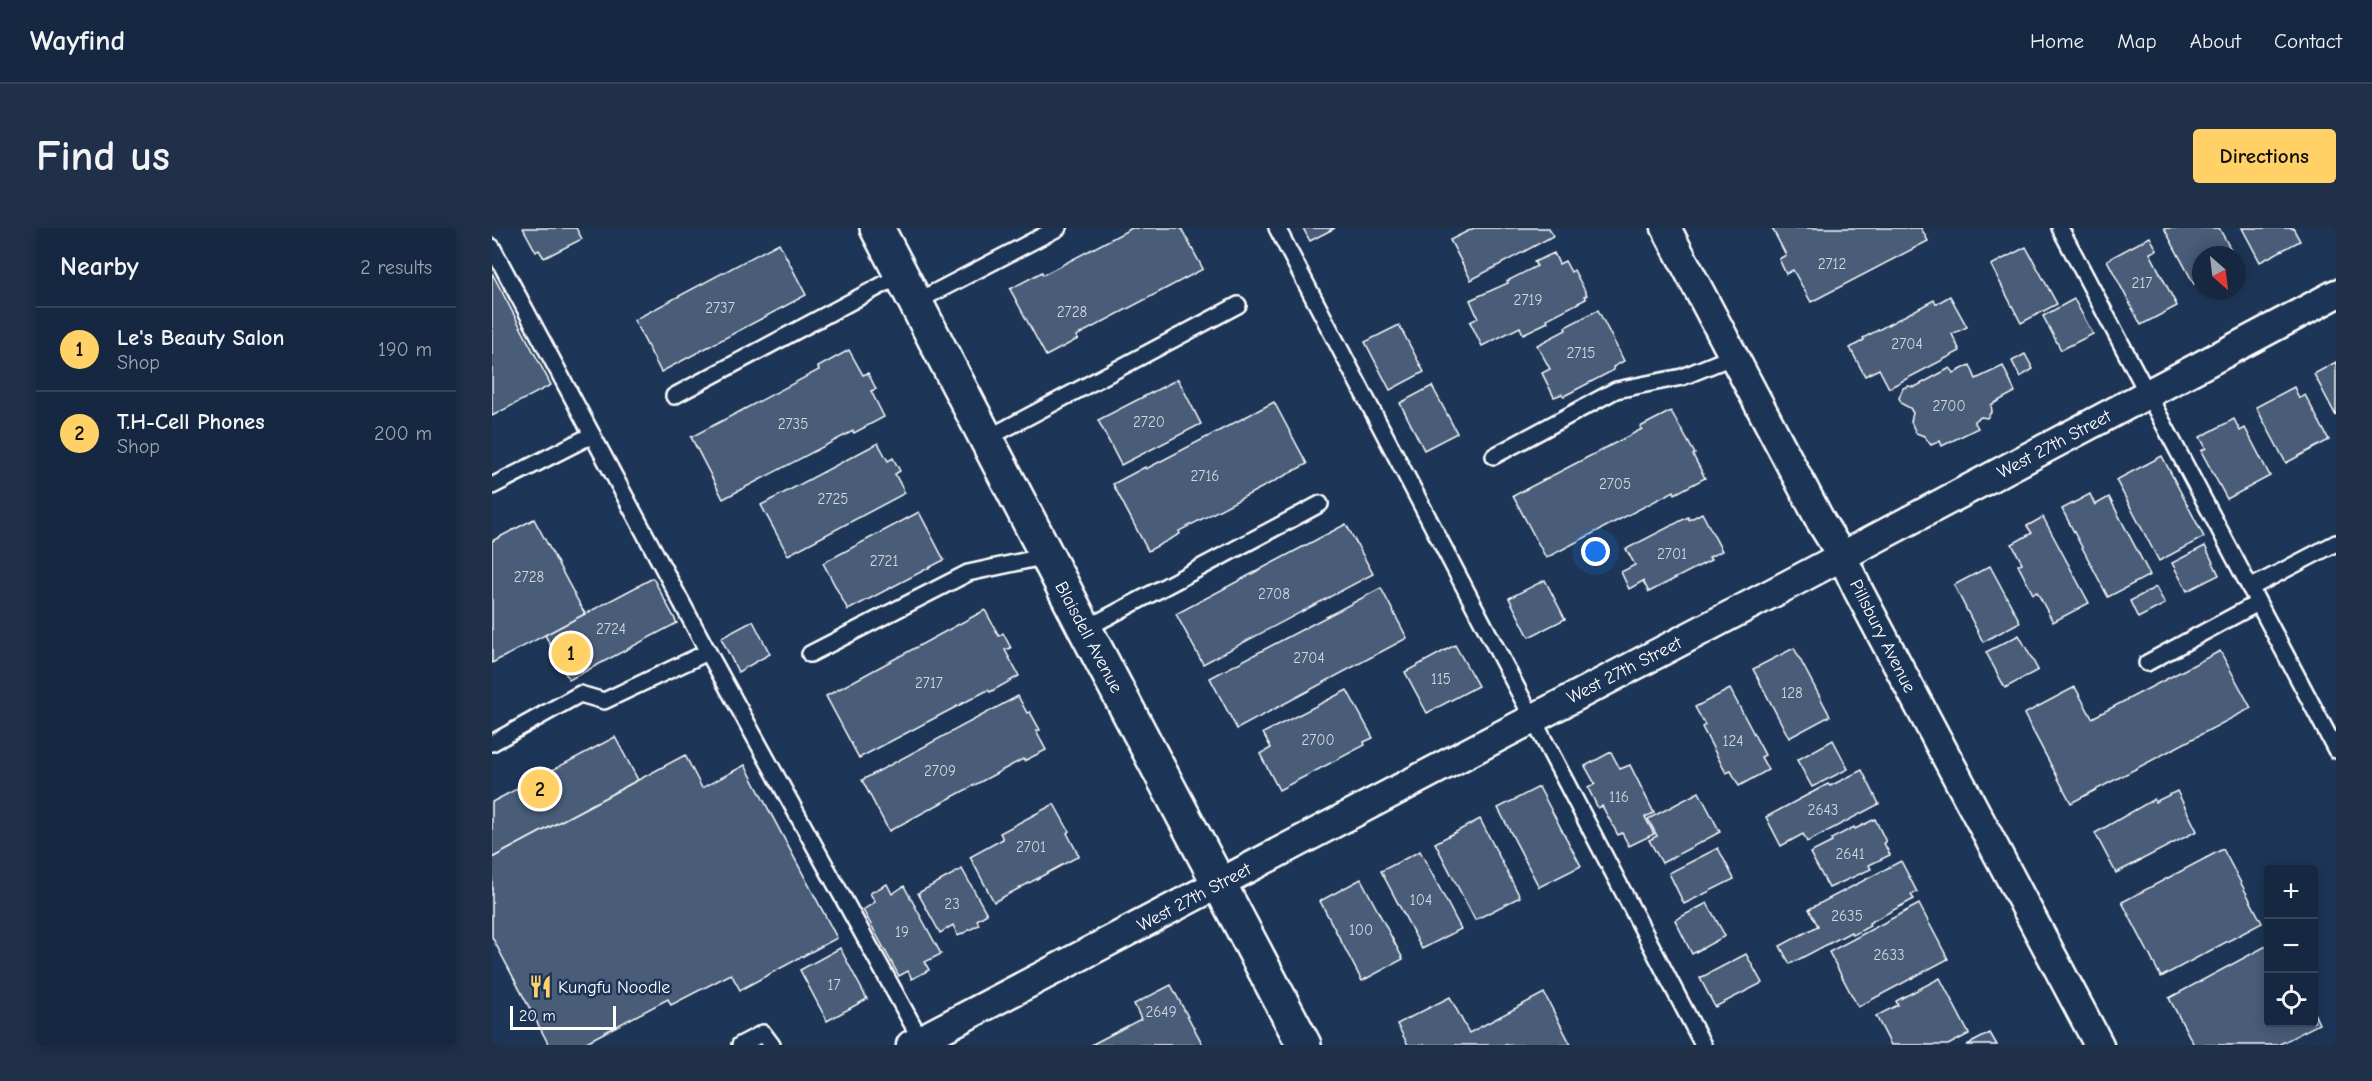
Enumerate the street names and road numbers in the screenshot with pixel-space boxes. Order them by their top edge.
street label: West 27th Street [1994,405,2115,483]
street label: Pillsbury Avenue [1845,576,1920,696]
street label: Blaisdell Avenue [1050,578,1127,697]
street label: West 27th Street [1563,632,1686,708]
street label: West 27th Street [1134,858,1255,936]

